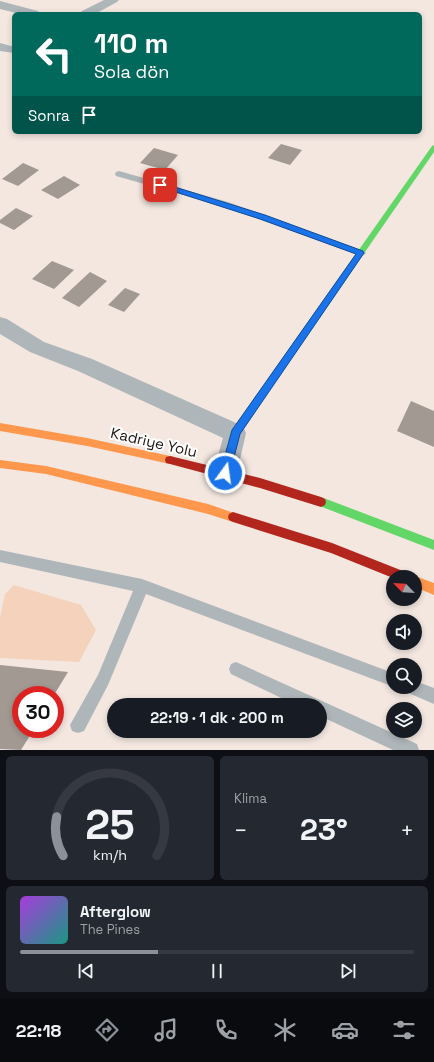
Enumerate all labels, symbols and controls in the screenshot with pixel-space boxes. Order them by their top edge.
text: 110 m [94,25,168,61]
icon: left [28,28,80,80]
text: Sola dön [94,60,169,83]
icon: arrive [78,104,100,126]
text: Sonra [28,106,70,125]
pin [143,168,177,202]
icon: arrive [149,174,171,196]
street label: Kadriye Yolu [109,423,199,461]
position arrow [204,452,246,494]
north arrow [386,570,422,606]
map controls [386,570,422,738]
button: sound [386,614,422,650]
button: search [386,658,422,694]
speed limit sign: 30 [12,686,64,738]
button: layers [386,702,422,738]
text: 22:19 · 1 dk · 200 m [150,708,284,727]
text: Klima [234,790,267,807]
text: 25 [85,798,135,851]
text: 23° [300,810,348,849]
text: − [234,816,248,844]
text: + [400,816,414,844]
text: km/h [93,846,127,864]
text: Afterglow [80,902,151,921]
text: The Pines [80,921,140,938]
icon: previous [75,960,97,982]
icon: pause [206,960,228,982]
icon: next [337,960,359,982]
icon: directions [93,1016,121,1044]
icon: music [152,1016,180,1044]
icon: phone [212,1016,240,1044]
icon: climate [271,1016,299,1044]
icon: car [331,1016,359,1044]
icon: filters [390,1016,418,1044]
text: 22:18 [16,1019,61,1042]

